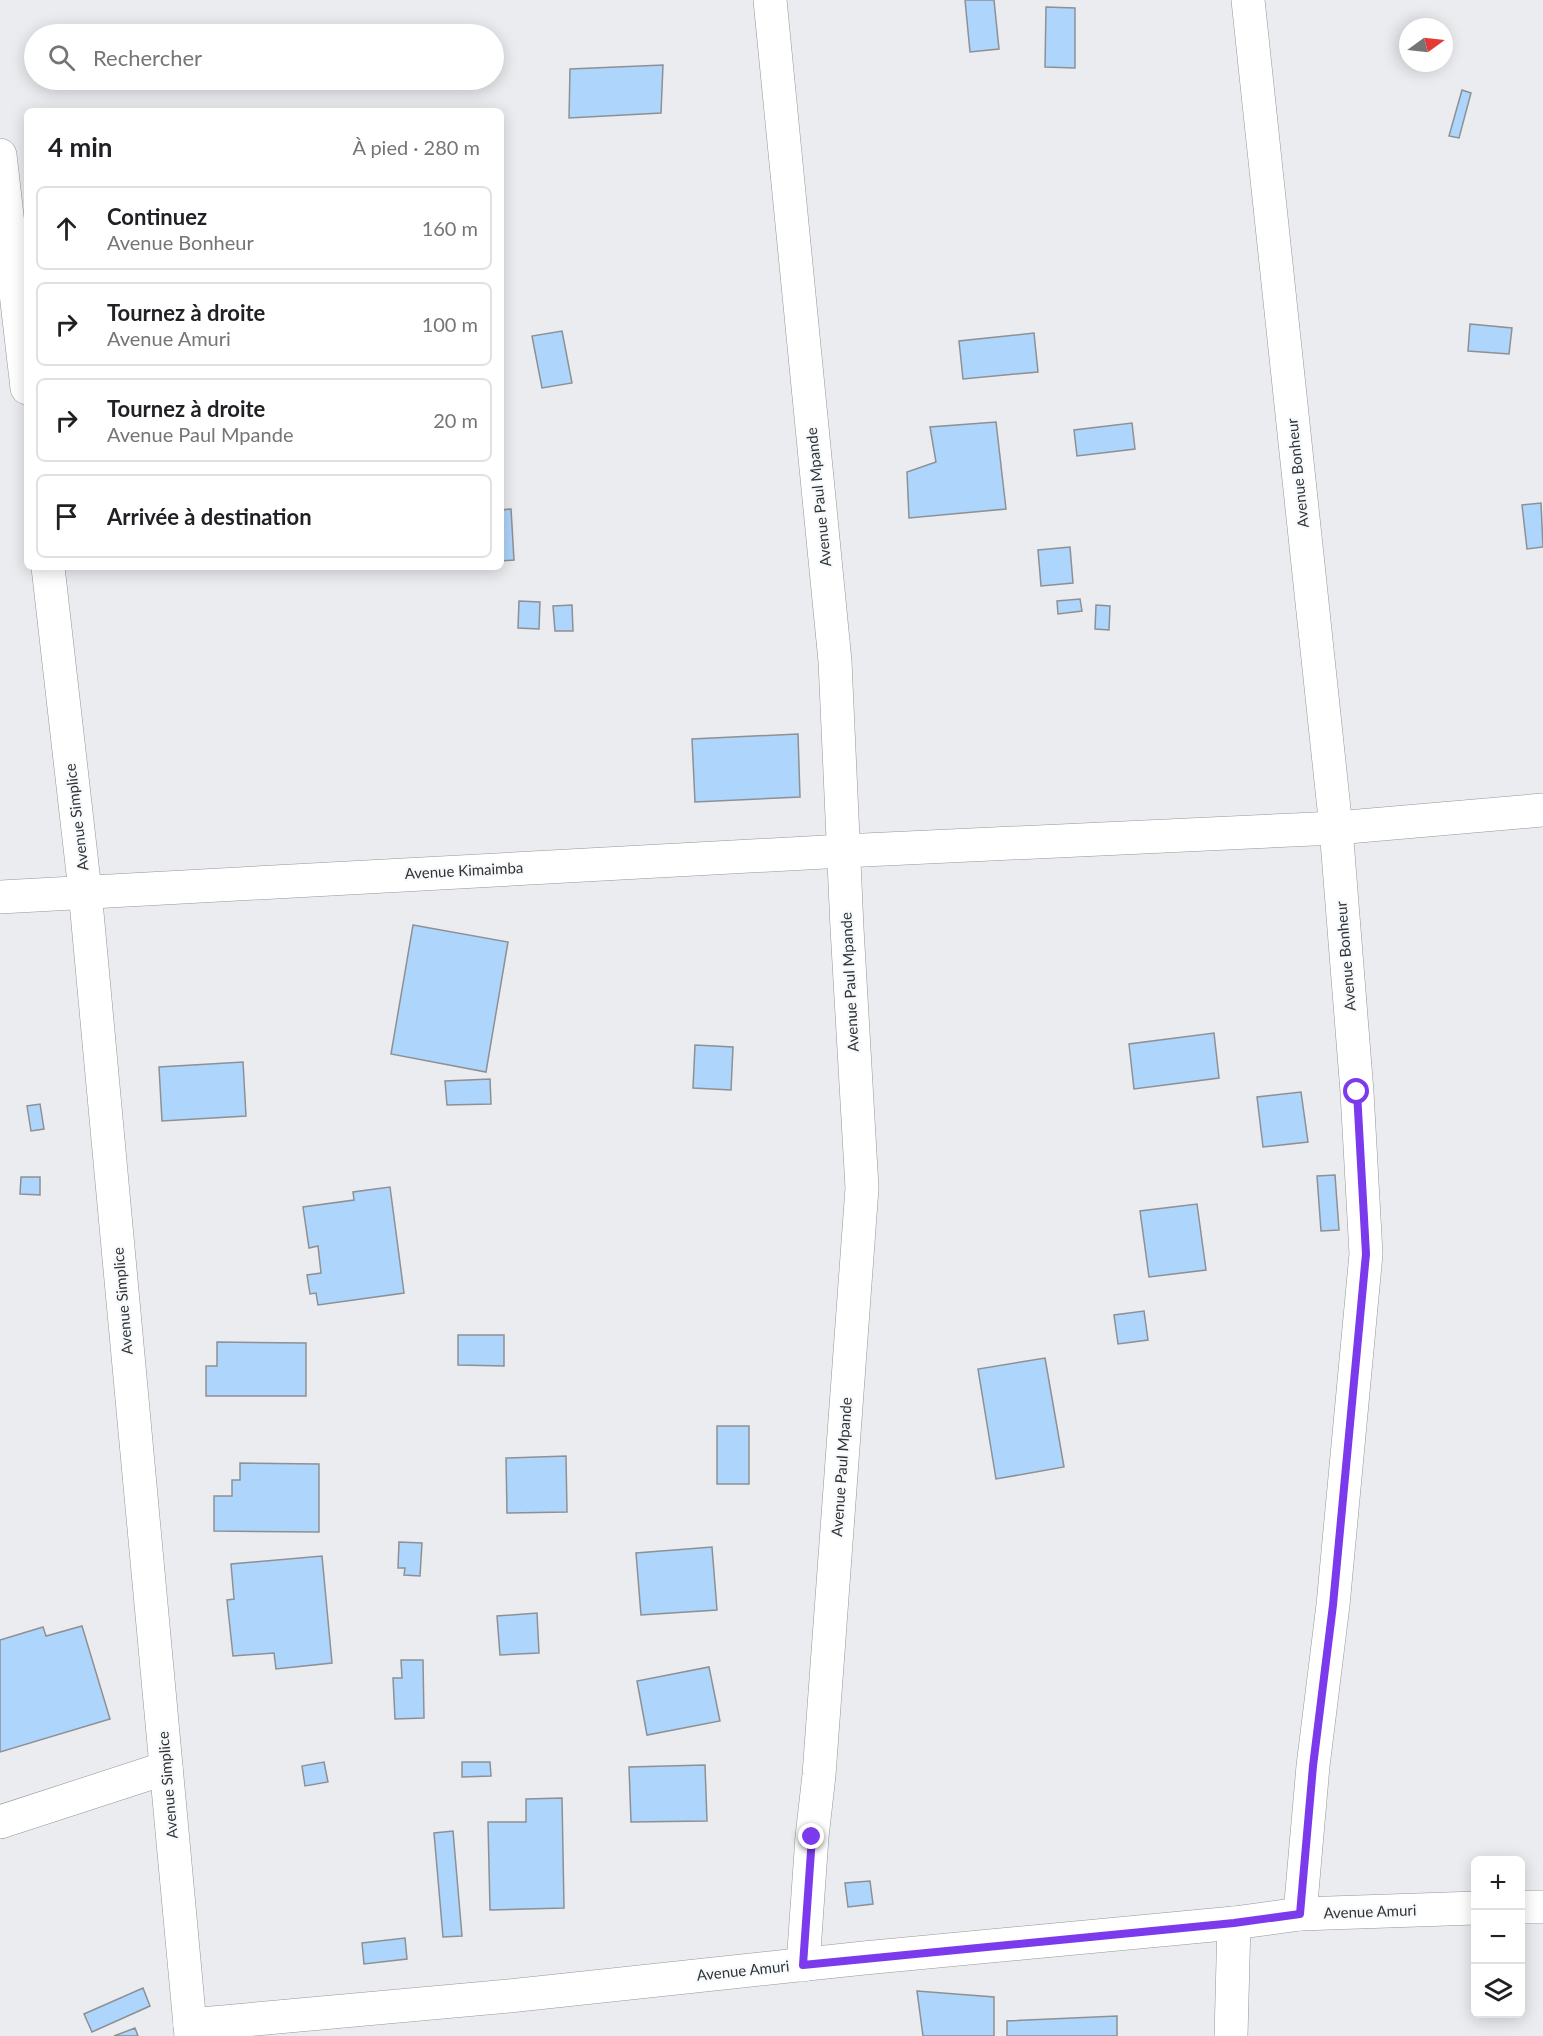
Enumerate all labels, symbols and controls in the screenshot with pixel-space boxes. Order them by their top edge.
north arrow [1399,18,1453,72]
search box [24,24,504,90]
icon: search [45,41,78,74]
text: Rechercher [93,44,202,71]
text: 4 min [48,131,112,163]
text: À pied · 280 m [352,135,480,159]
text: Continuez [107,203,207,230]
icon: ahead [50,212,83,245]
text: 160 m [422,216,478,240]
text: Avenue Bonheur [107,230,254,254]
text: Tournez à droite [107,299,265,326]
icon: right [50,308,83,341]
text: 100 m [422,312,478,336]
text: Avenue Amuri [107,326,231,350]
text: Tournez à droite [107,395,265,422]
icon: right [50,404,83,437]
text: 20 m [433,408,478,432]
street label: Avenue Bonheur [1282,417,1312,529]
text: Avenue Paul Mpande [107,422,293,446]
street label: Avenue Paul Mpande [802,427,834,568]
icon: arrive [50,500,83,533]
text: Arrivée à destination [107,503,312,530]
street label: Avenue Simplice [60,762,92,872]
street label: Avenue Kimaimba [404,858,524,882]
street label: Avenue Bonheur [1331,900,1359,1012]
street label: Avenue Paul Mpande [836,912,862,1052]
route start [1343,1078,1369,1104]
street label: Avenue Simplice [108,1246,136,1356]
street label: Avenue Paul Mpande [827,1396,855,1537]
street label: Avenue Simplice [153,1730,181,1840]
route end [798,1823,824,1849]
map controls [1471,1856,1525,2018]
button: + [1471,1856,1525,1910]
street label: Avenue Amuri [1323,1900,1417,1922]
button: − [1471,1910,1525,1964]
street label: Avenue Amuri [696,1956,790,1984]
button: layers [1471,1964,1525,2018]

